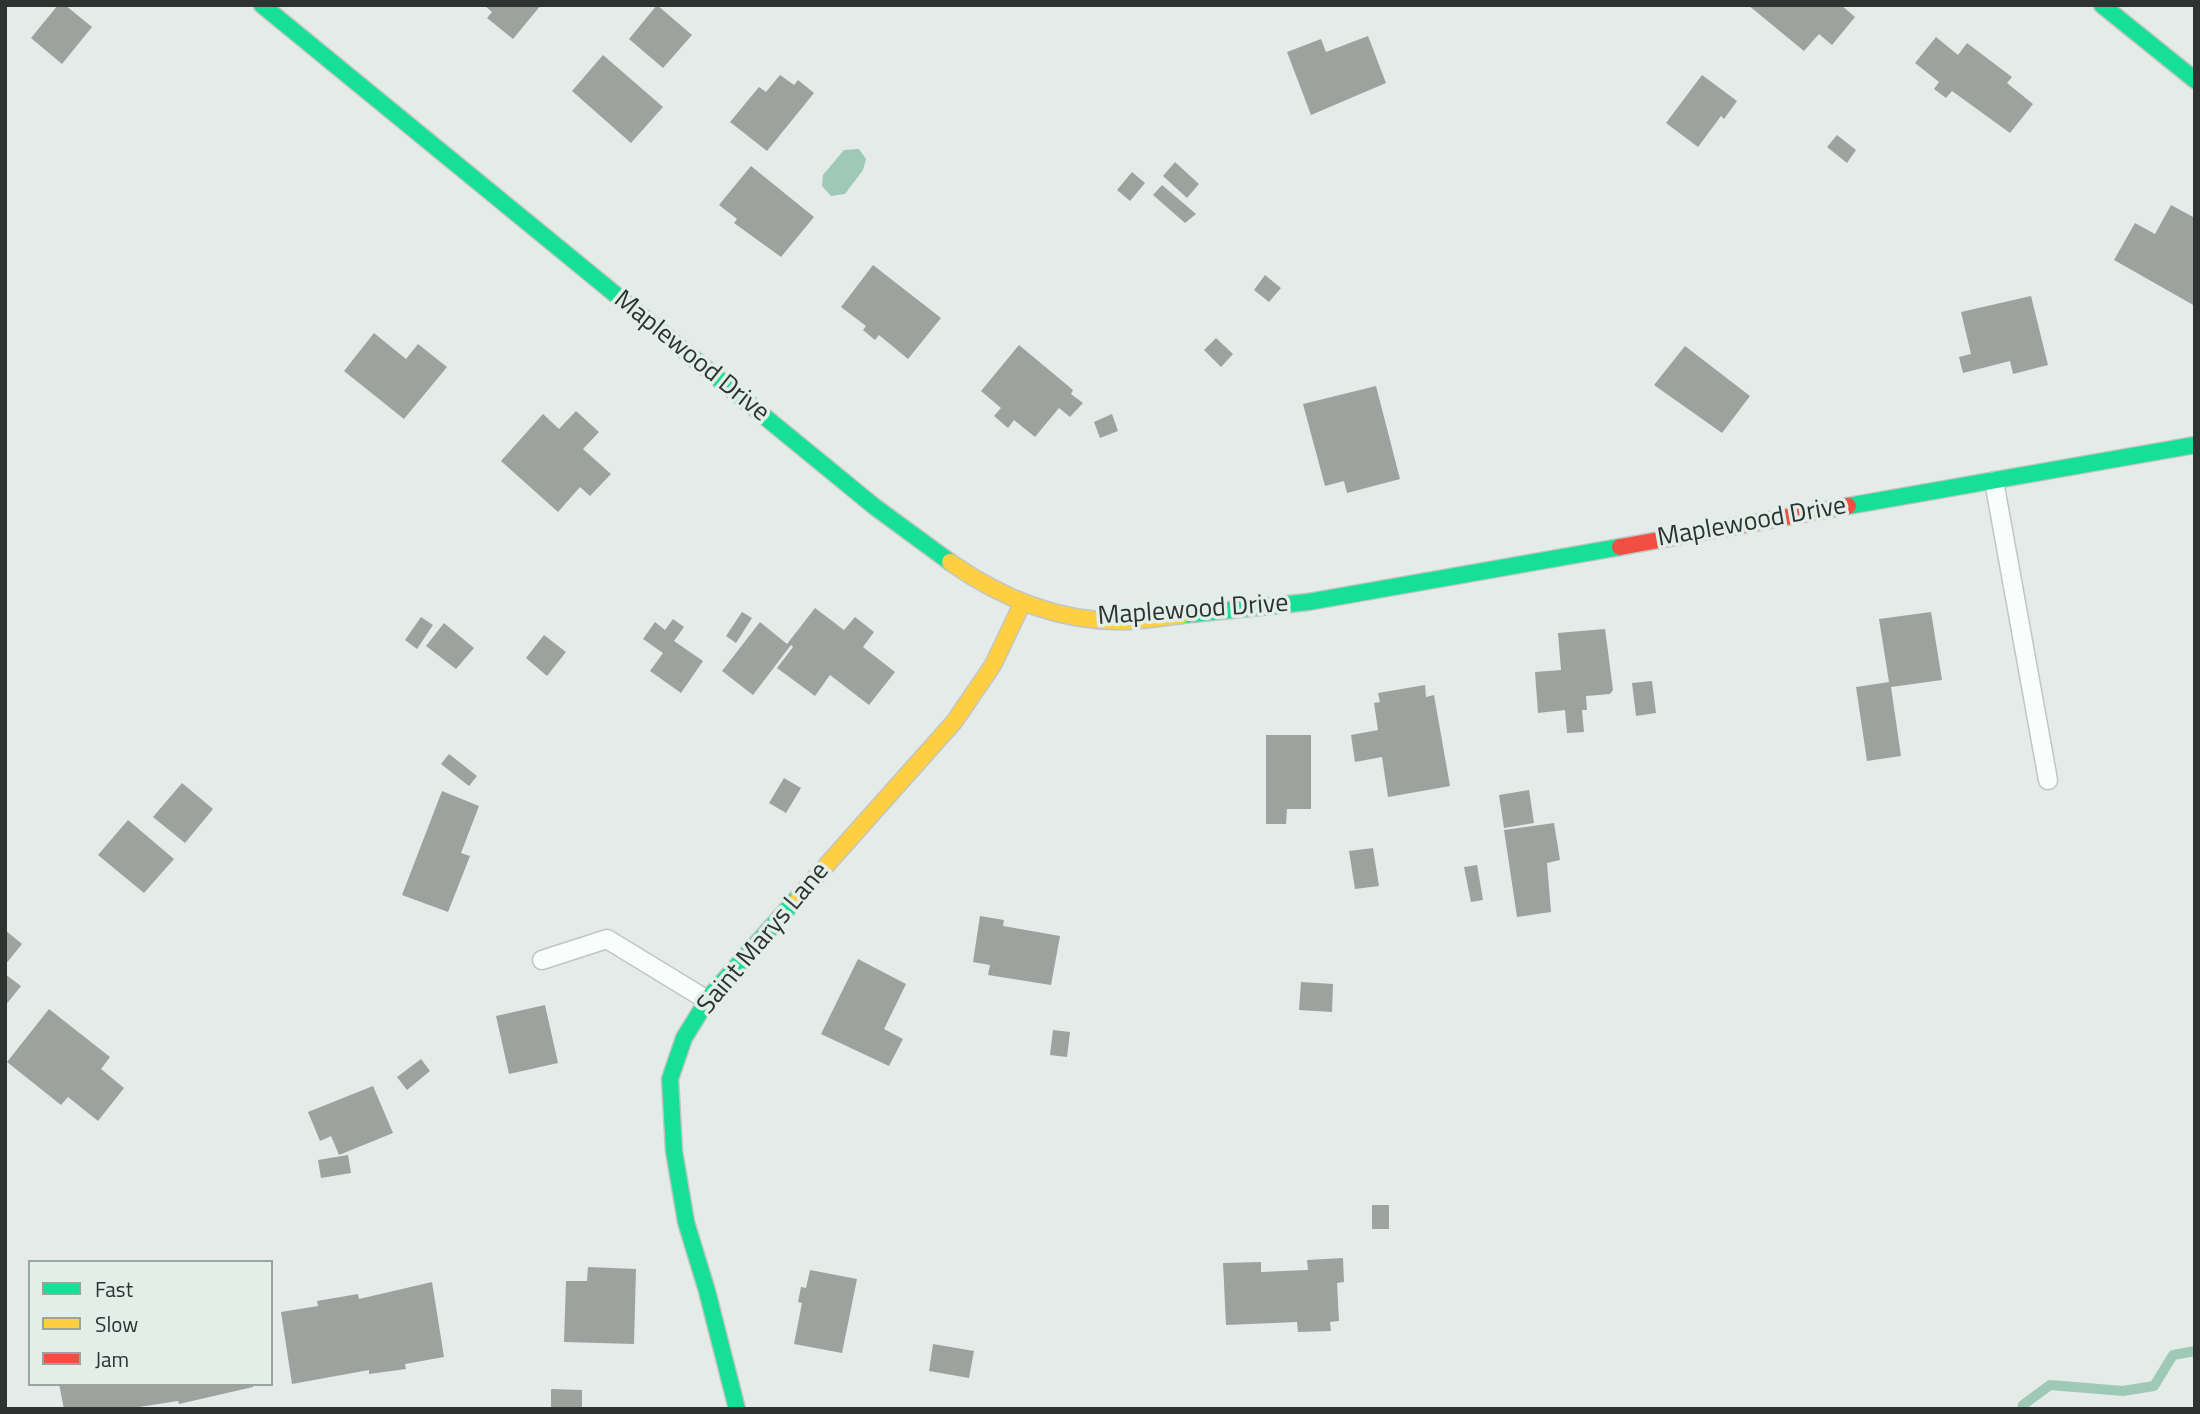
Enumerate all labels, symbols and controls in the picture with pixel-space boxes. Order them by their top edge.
street label: Maplewood Drive [607,285,775,429]
street label: Maplewood Drive [1655,491,1849,555]
street label: Maplewood Drive [1097,589,1289,633]
street label: Saint Marys Lane [692,857,836,1021]
legend [28,1260,273,1386]
text: Fast [95,1273,133,1305]
text: Slow [95,1308,138,1340]
text: Jam [95,1343,129,1375]

